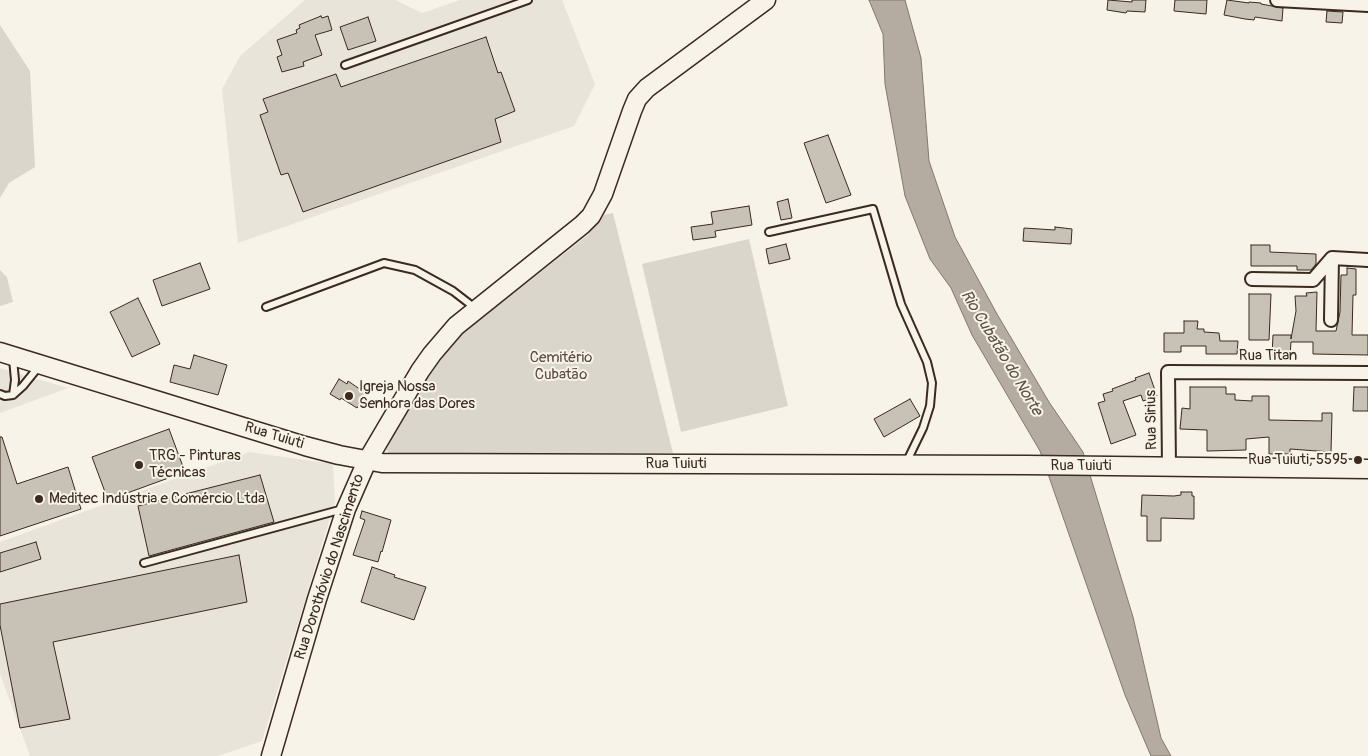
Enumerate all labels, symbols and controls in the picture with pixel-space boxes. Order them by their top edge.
water label: Rio Cubatão do Norte [956,287,1046,419]
street label: Rua Titan [1239,347,1297,365]
park label: Cemitério Cubatão [530,349,592,384]
place label: Igreja Nossa Senhora das Dores [359,378,475,413]
marker: Igreja Nossa Senhora das Dores [343,390,355,402]
street label: Rua Sirius [1142,390,1162,450]
street label: Rua Tuiuti [242,419,306,453]
place label: TRG - Pinturas Técnicas [149,447,241,482]
place label: Rua Tuiuti, 5595 [1248,451,1348,469]
marker: Rua Tuiuti, 5595 [1352,454,1364,466]
street label: Rua Tuiuti [646,455,706,473]
street label: Rua Tuiuti [1051,457,1111,475]
marker: TRG - Pinturas Técnicas [133,459,145,471]
street label: Rua Dorothóvio do Nascimento [291,472,369,662]
place label: Meditec Indústria e Comércio Ltda [49,490,265,508]
marker: Meditec Indústria e Comércio Ltda [33,493,45,505]

